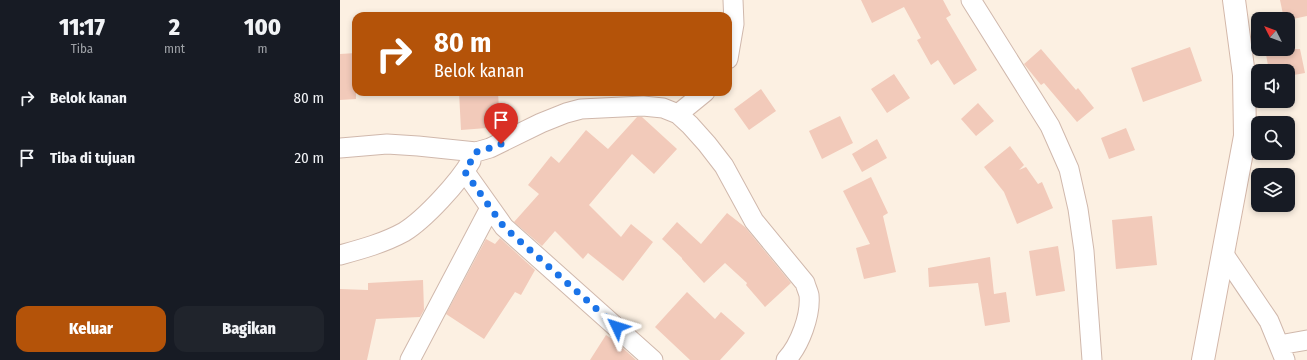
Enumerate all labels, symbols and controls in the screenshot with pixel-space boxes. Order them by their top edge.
north arrow [1251,12,1295,56]
map controls [1251,12,1295,212]
text: 11:17 [59,13,105,41]
text: 2 [169,13,180,41]
text: 100 [244,13,281,41]
text: 80 m [434,26,491,59]
icon: right [368,28,420,80]
text: Tiba [71,41,93,56]
text: mnt [164,41,185,56]
text: m [257,41,267,56]
text: Belok kanan [434,60,524,82]
button: sound [1251,64,1295,108]
icon: right [16,87,38,109]
text: Belok kanan [50,89,127,107]
text: 80 m [294,89,324,107]
pin [484,103,518,144]
icon: arrive [490,109,512,131]
button: search [1251,116,1295,160]
icon: arrive [16,147,38,169]
text: Tiba di tujuan [50,149,135,167]
text: 20 m [295,149,324,167]
button: layers [1251,168,1295,212]
button: Keluar [16,306,166,352]
button: Bagikan [174,306,324,352]
position arrow [596,306,638,348]

